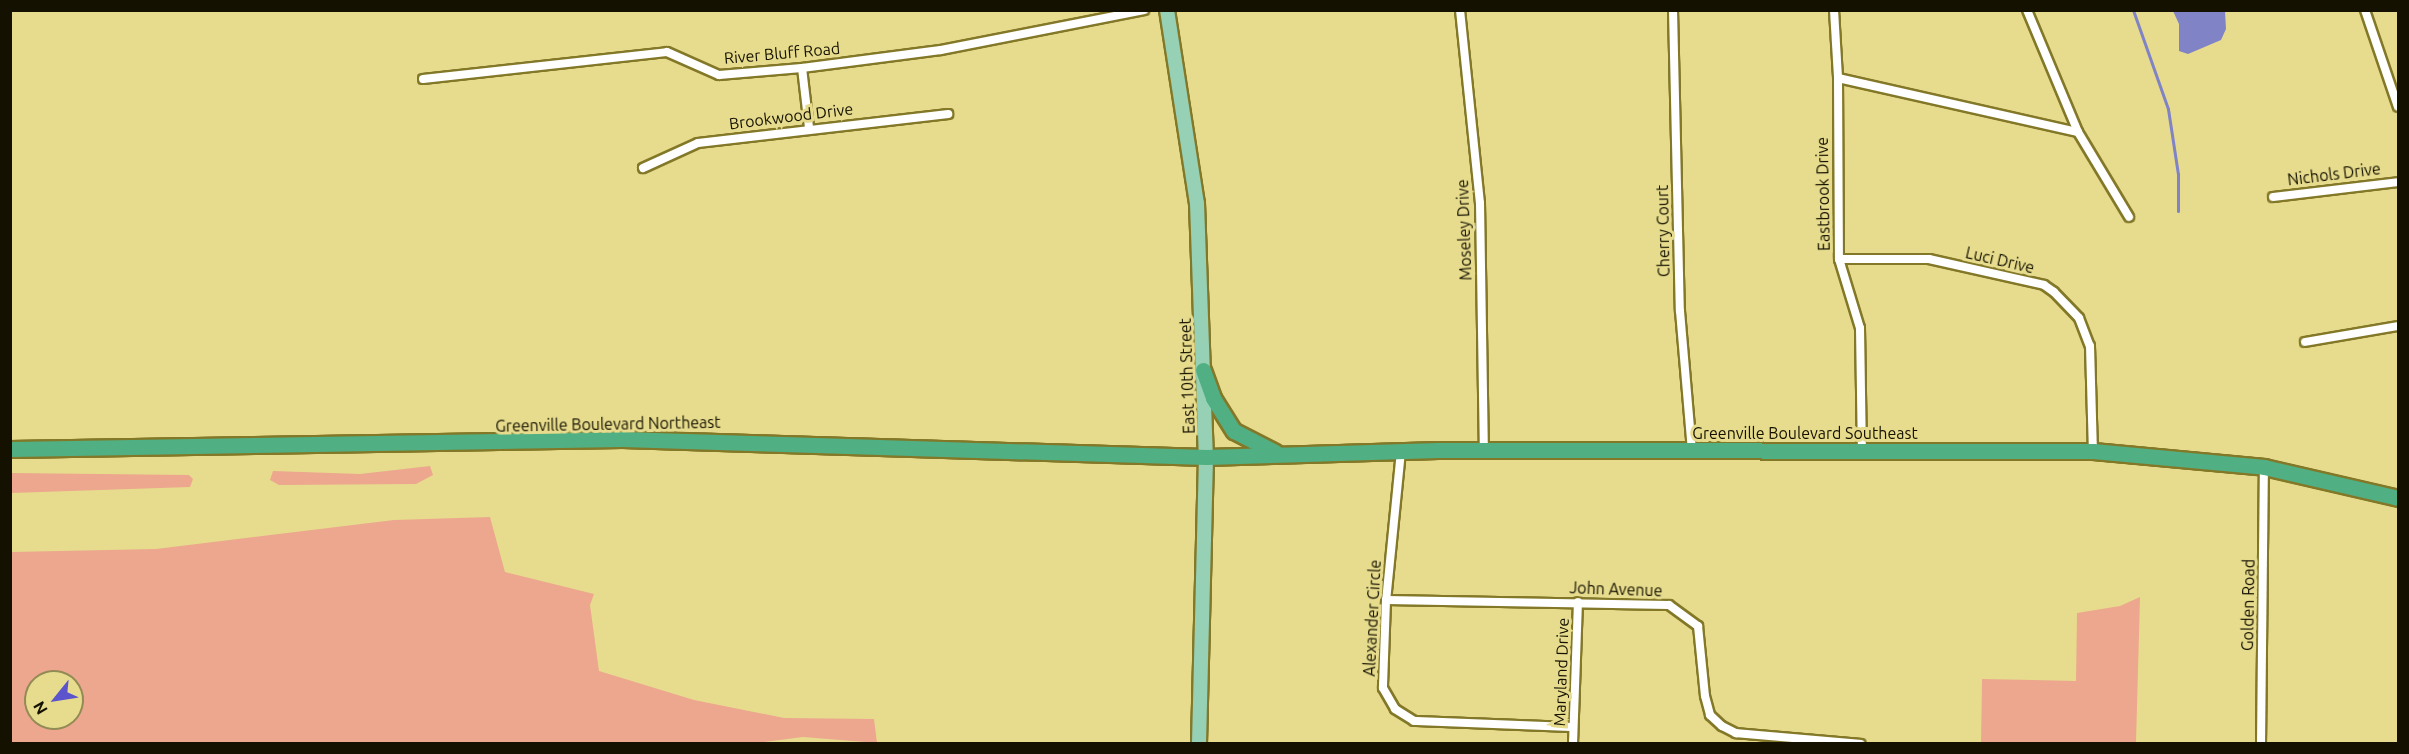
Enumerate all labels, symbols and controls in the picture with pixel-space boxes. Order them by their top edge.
street label: River Bluff Road [723,38,841,68]
street label: Brookwood Drive [728,99,854,133]
street label: Eastbrook Drive [1812,137,1834,251]
street label: Nichols Drive [2286,159,2382,189]
street label: Moseley Drive [1453,179,1475,281]
street label: Cherry Court [1653,185,1673,277]
street label: Luci Drive [1964,243,2036,277]
street label: East 10th Street [1175,318,1199,434]
street label: Greenville Boulevard Northeast [495,412,721,436]
street label: Greenville Boulevard Southeast [1692,423,1918,443]
street label: Alexander Circle [1359,559,1385,677]
street label: Golden Road [2238,559,2258,651]
street label: John Avenue [1569,578,1663,600]
street label: Maryland Drive [1550,617,1572,727]
north arrow [24,670,84,730]
text: N [29,698,51,718]

